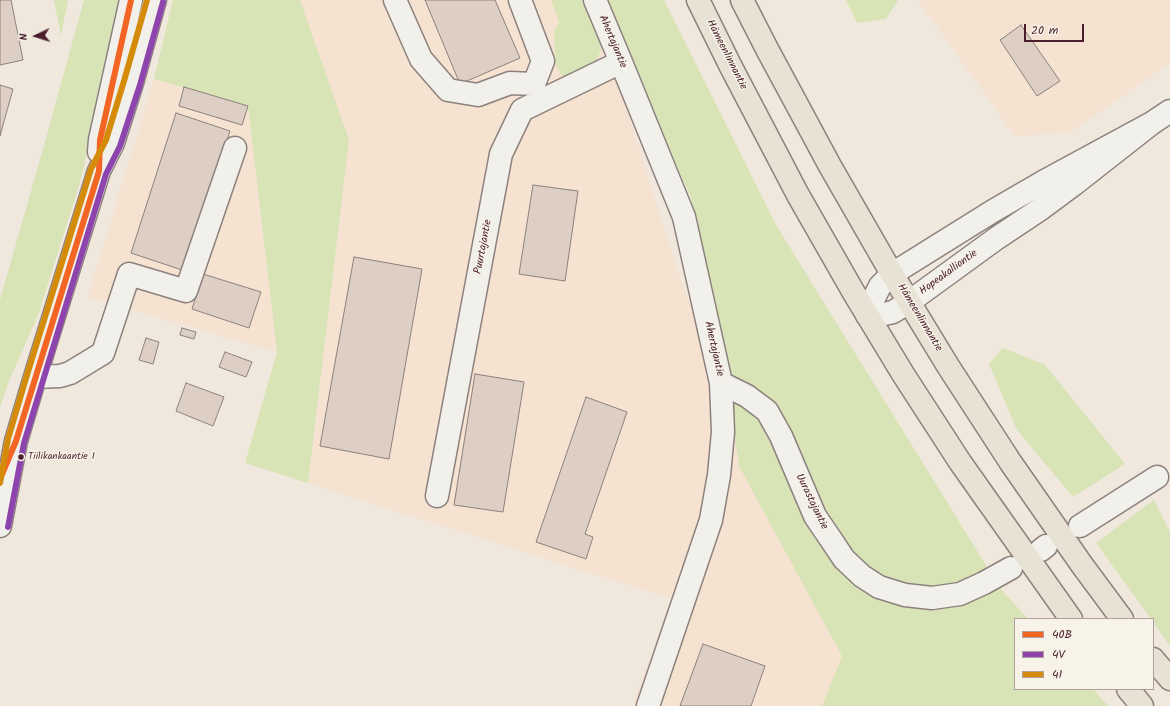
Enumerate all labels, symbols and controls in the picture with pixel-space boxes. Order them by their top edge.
street label: Ahertajantie [595,14,629,70]
north arrow [16,16,56,56]
scale bar [1026,16,1086,42]
street label: Hämeenlinnantie [703,18,749,92]
text: 20 m [1031,21,1058,40]
text: N [15,33,33,41]
street label: Puurtajantie [472,219,496,275]
street label: Hopeakalliontie [917,247,981,299]
street label: Hämeenlinnantie [894,282,944,354]
street label: Ahertajantie [700,320,726,378]
place label: Tiilikankaantie I [28,451,95,463]
marker: Tiilikankaantie I [16,452,26,462]
street label: Uurastajantie [792,472,830,532]
legend [1014,618,1154,690]
text: 40B [1052,625,1072,644]
text: 4V [1052,645,1065,664]
text: 41 [1052,665,1062,684]

